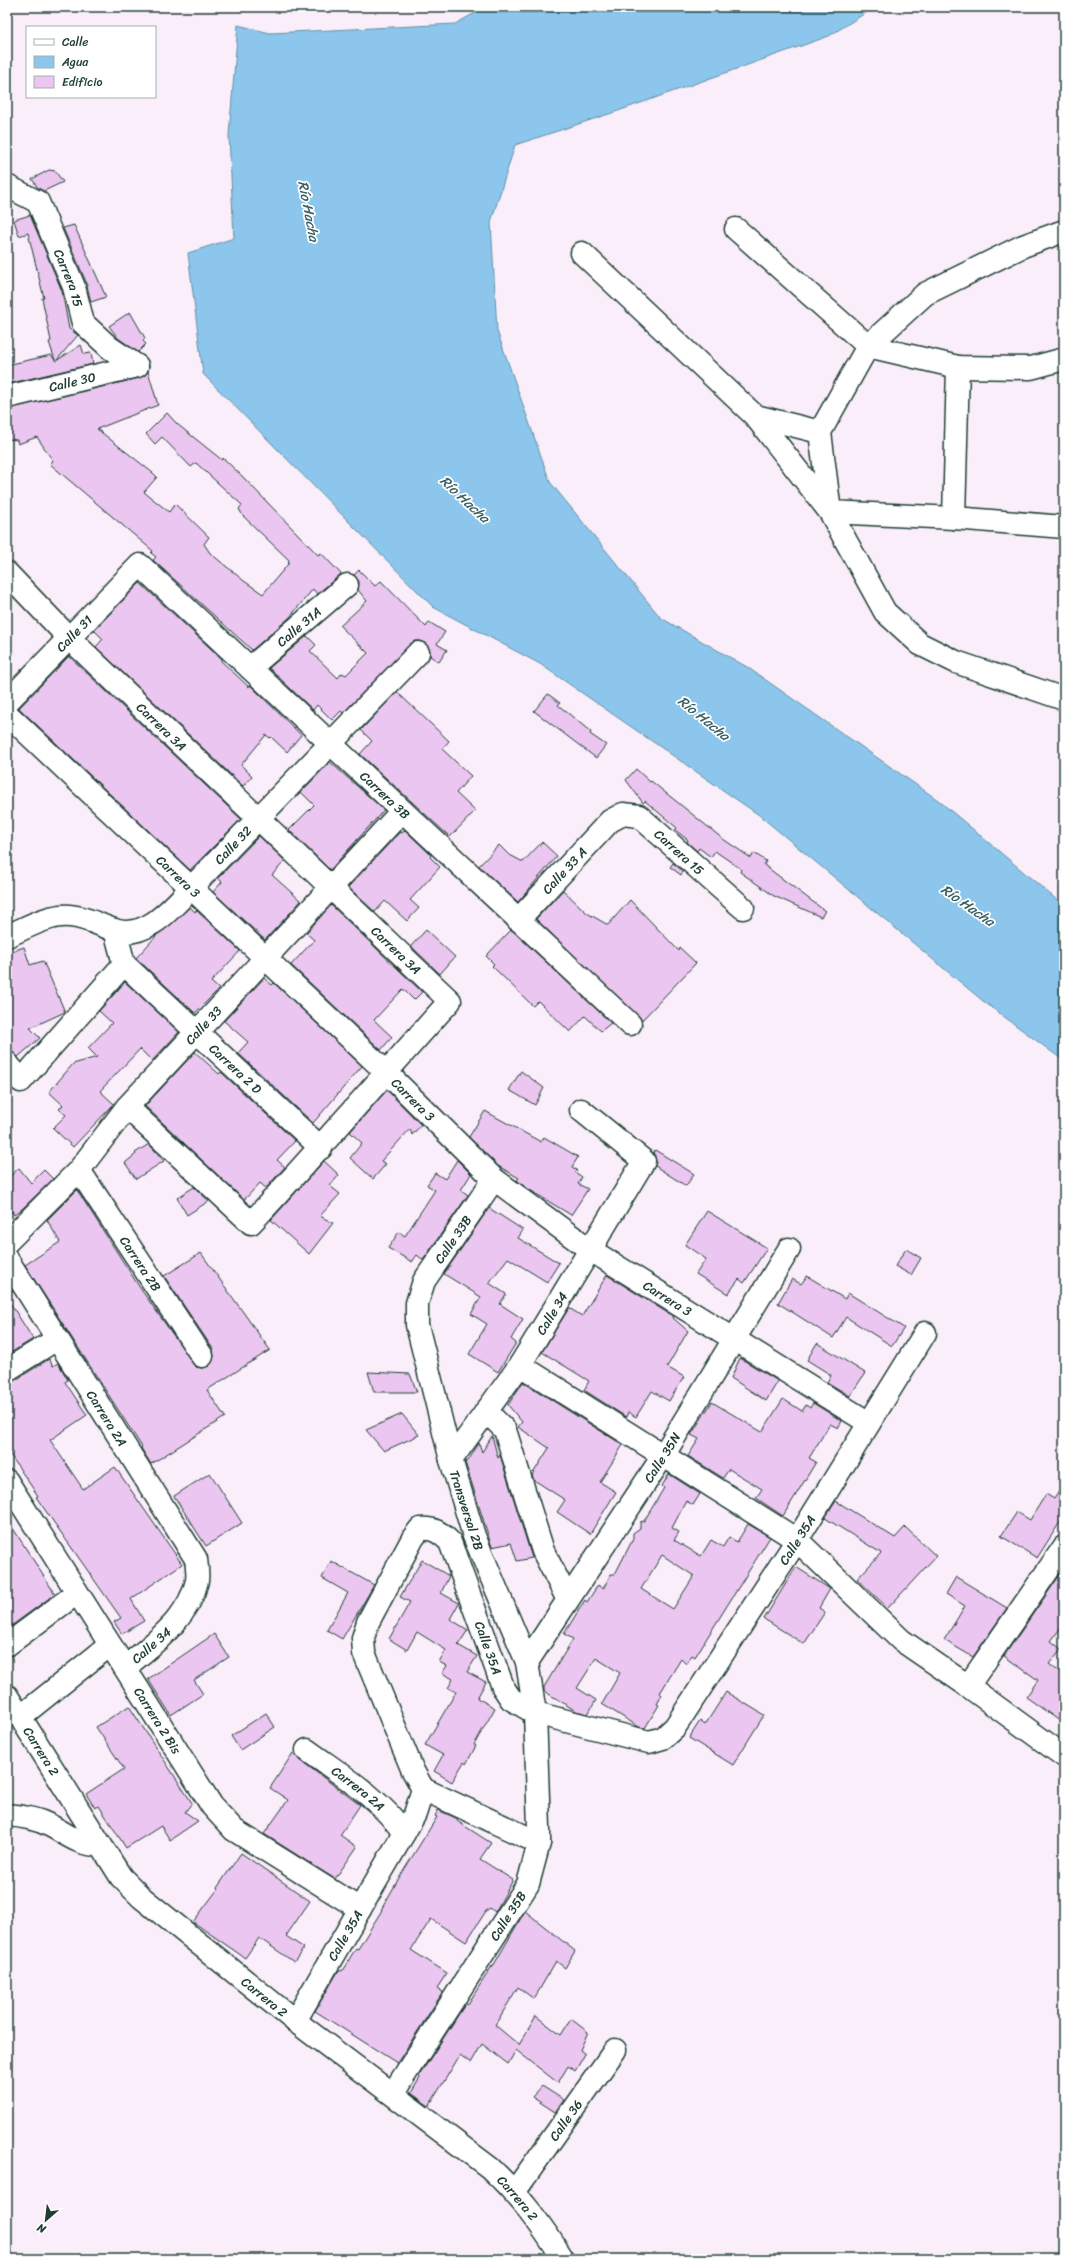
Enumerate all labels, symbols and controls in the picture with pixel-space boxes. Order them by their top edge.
legend [26,26,156,98]
text: Calle [62,31,89,53]
text: Agua [61,51,89,73]
text: Edificio [62,71,102,93]
water label: Río Hacha [290,179,327,246]
street label: Carrera 15 [47,245,90,310]
street label: Calle 30 [47,365,98,399]
water label: Río Hacha [434,469,497,531]
street label: Calle 31A [271,601,327,653]
street label: Calle 31 [50,609,98,658]
water label: Río Hacha [672,689,737,749]
street label: Carrera 3A [131,697,192,757]
street label: Carrera 3B [354,765,416,825]
street label: Calle 32 [209,820,258,870]
street label: Carrera 15 [649,823,710,881]
street label: Calle 33 A [536,841,593,900]
street label: Carrera 3 [151,849,206,903]
water label: Río Hacha [935,878,1002,934]
street label: Carrera 3A [365,920,427,980]
street label: Calle 33 [179,1000,228,1050]
street label: Carrera 2 D [203,1038,267,1100]
street label: Carrera 3 [386,1072,441,1127]
street label: Calle 33B [428,1210,478,1269]
street label: Carrera 2B [113,1231,167,1296]
street label: Carrera 3 [638,1274,697,1322]
street label: Calle 34 [530,1287,574,1340]
street label: Carrera 2A [80,1385,133,1451]
street label: Calle 35N [637,1428,687,1488]
street label: Transversal 2B [443,1467,490,1553]
street label: Calle 35A [773,1510,822,1570]
street label: Calle 35A [468,1618,509,1678]
street label: Calle 34 [126,1621,177,1670]
street label: Carrera 2 Bis [128,1682,188,1760]
street label: Carrera 2 [17,1722,66,1781]
street label: Carrera 2A [326,1760,390,1817]
street label: Calle 35B [483,1886,533,1946]
street label: Calle 35A [321,1906,369,1966]
street label: Carrera 2 [236,1971,293,2023]
street label: Calle 36 [543,2095,589,2146]
street label: Carrera 2 [491,2170,545,2226]
north arrow [26,2200,66,2240]
text: N [33,2218,50,2239]

